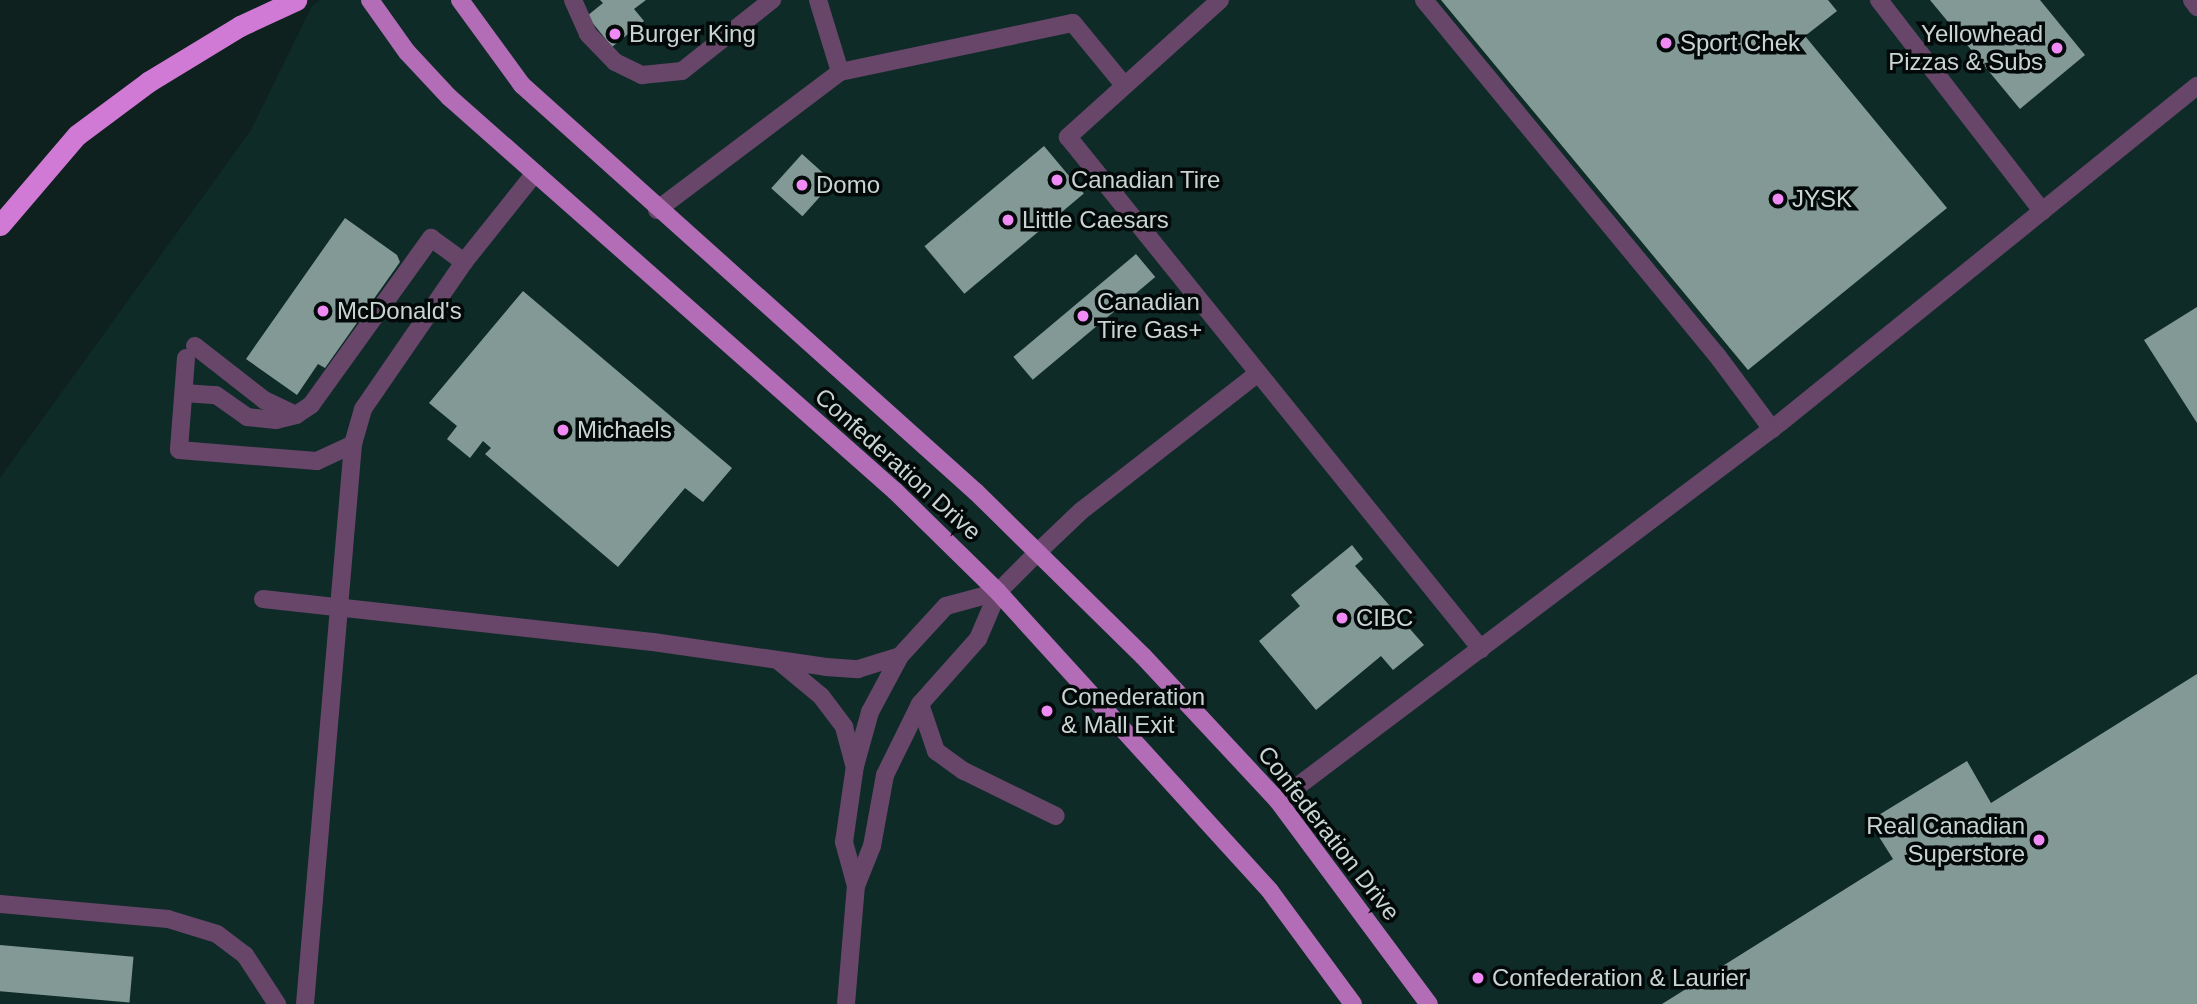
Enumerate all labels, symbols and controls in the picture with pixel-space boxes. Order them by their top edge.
place label: Burger King [629,20,756,48]
place label: Yellowhead Pizzas & Subs [1888,20,2043,76]
marker: Burger King [607,26,623,42]
place label: Sport Chek [1680,29,1800,57]
marker: Sport Chek [1658,35,1674,51]
marker: Yellowhead Pizzas & Subs [2049,40,2065,56]
place label: Canadian Tire [1071,166,1221,194]
place label: Domo [816,171,880,199]
marker: Canadian Tire [1049,172,1065,188]
marker: Domo [794,177,810,193]
place label: JYSK [1792,185,1852,213]
marker: JYSK [1770,191,1786,207]
place label: Little Caesars [1022,206,1169,234]
marker: Little Caesars [1000,212,1016,228]
place label: Canadian Tire Gas+ [1097,288,1202,344]
place label: McDonald's [337,297,462,325]
marker: McDonald's [315,303,331,319]
marker: Canadian Tire Gas+ [1075,308,1091,324]
street label: Confederation Drive [809,382,987,546]
place label: Michaels [577,416,672,444]
marker: Michaels [555,422,571,438]
place label: CIBC [1356,604,1413,632]
marker: CIBC [1334,610,1350,626]
place label: Conederation & Mall Exit [1061,683,1205,739]
marker: Conederation & Mall Exit [1039,703,1055,719]
street label: Confederation Drive [1252,740,1406,926]
place label: Real Canadian Superstore [1866,812,2025,868]
marker: Real Canadian Superstore [2031,832,2047,848]
place label: Confederation & Laurier [1492,964,1747,992]
marker: Confederation & Laurier [1470,970,1486,986]

